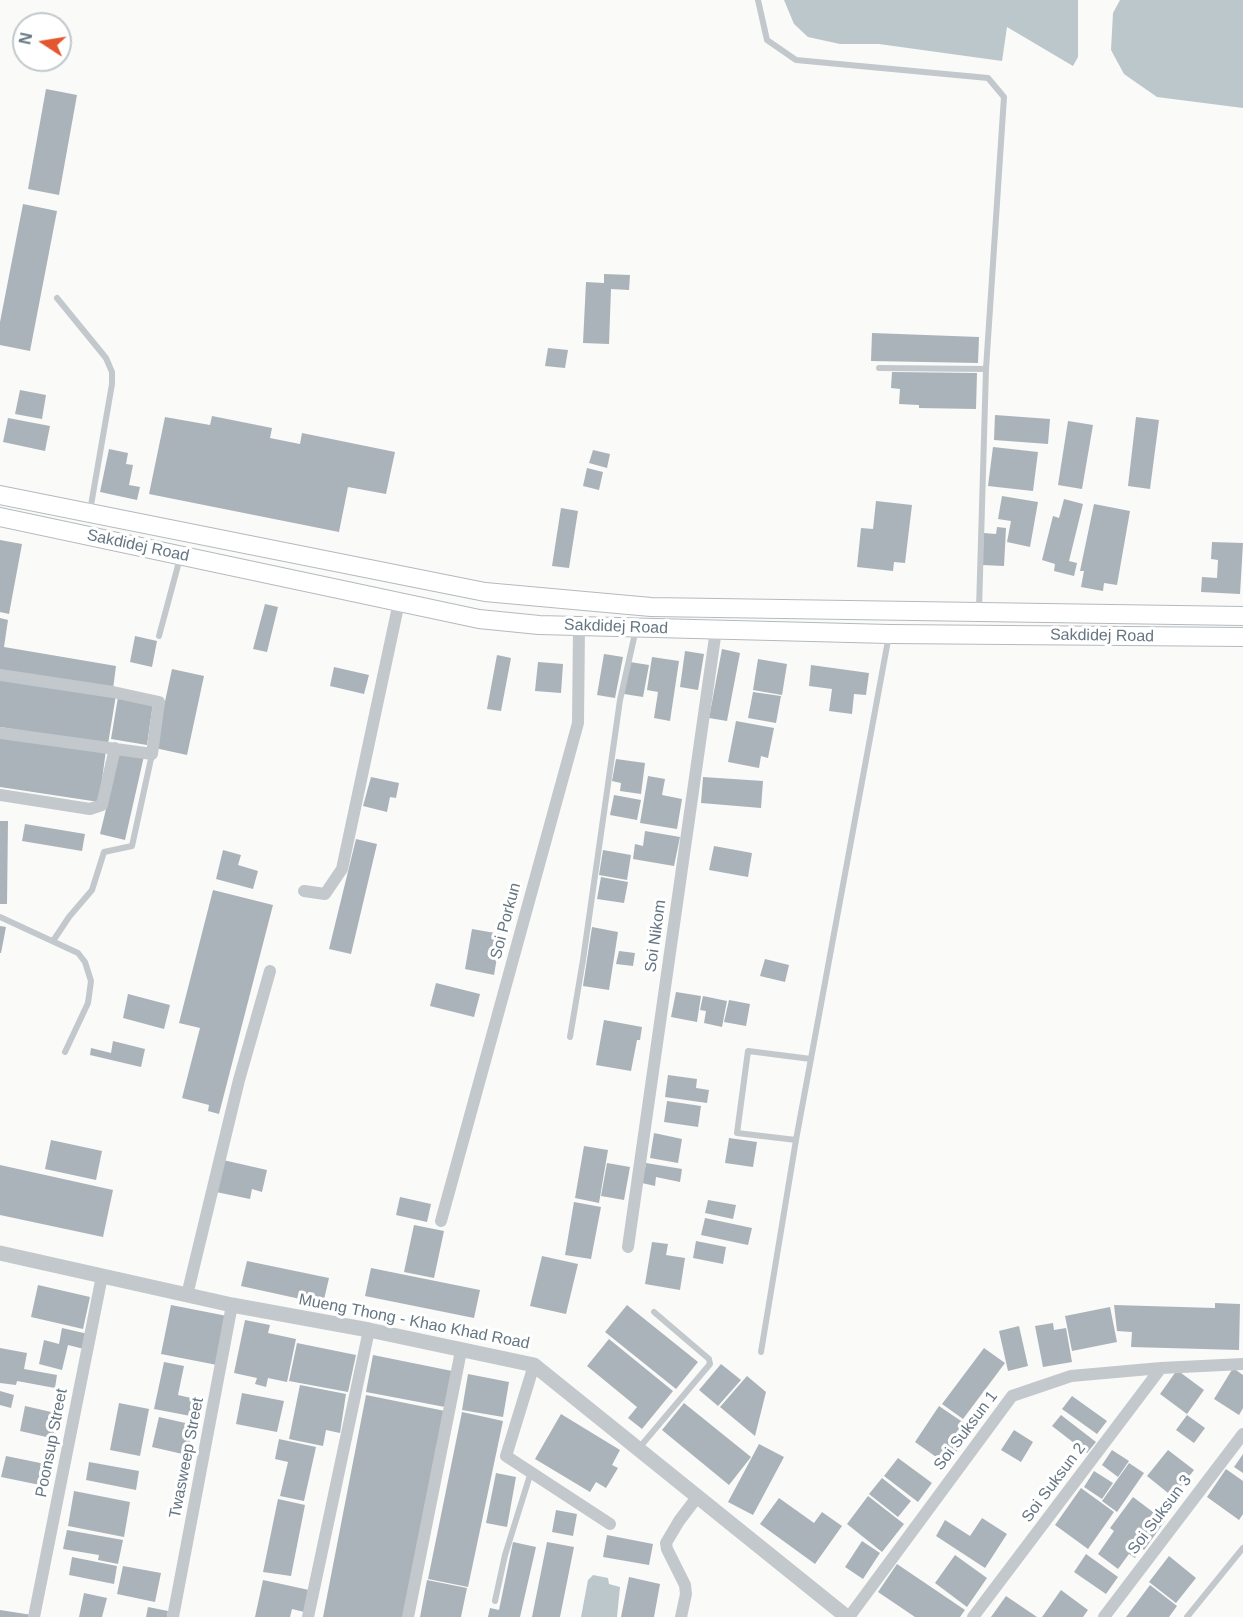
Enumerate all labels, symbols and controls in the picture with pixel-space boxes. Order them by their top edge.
north arrow [12,12,72,72]
text: N [16,31,35,46]
street label: Sakdidej Road [85,526,191,566]
street label: Sakdidej Road [564,616,668,638]
street label: Sakdidej Road [1050,625,1154,647]
street label: Soi Porkun [487,881,525,961]
street label: Soi Nikom [641,899,671,973]
street label: Mueng Thong - Khao Khad Road [297,1290,531,1354]
street label: Poonsup Street [32,1387,72,1499]
street label: Soi Suksun 1 [930,1388,1002,1474]
street label: Twasweep Street [166,1396,208,1520]
street label: Soi Suksun 2 [1018,1440,1090,1526]
street label: Soi Suksun 3 [1124,1472,1196,1558]

